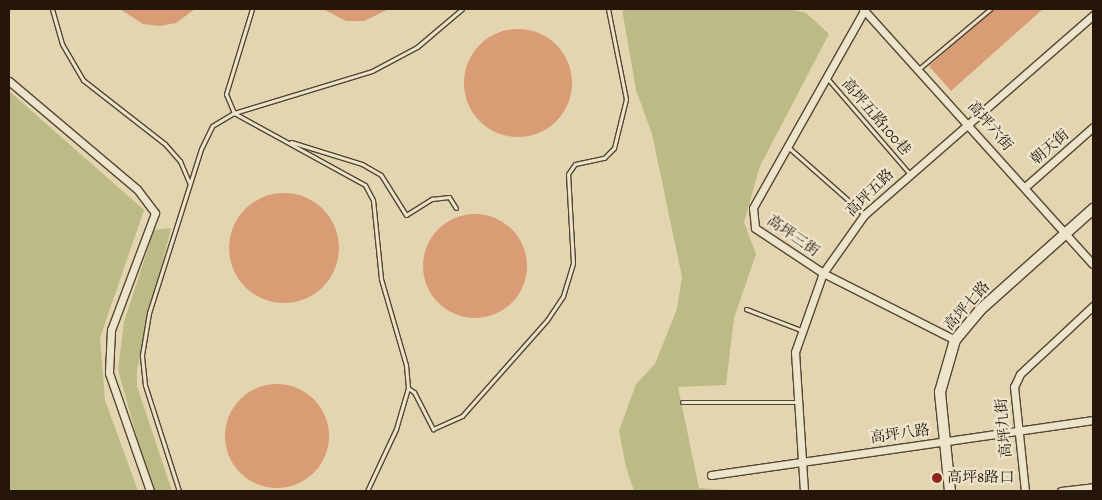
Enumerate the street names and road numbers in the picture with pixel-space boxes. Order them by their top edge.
street label: 高坪五路100巷 [838,75,914,159]
street label: 高坪六街 [964,97,1016,155]
street label: 朝天街 [1027,125,1073,169]
street label: 高坪五路 [842,165,898,221]
street label: 高坪三街 [763,211,823,261]
street label: 高坪七路 [940,278,994,334]
street label: 高坪九街 [992,397,1016,459]
street label: 高坪八路 [869,421,931,447]

